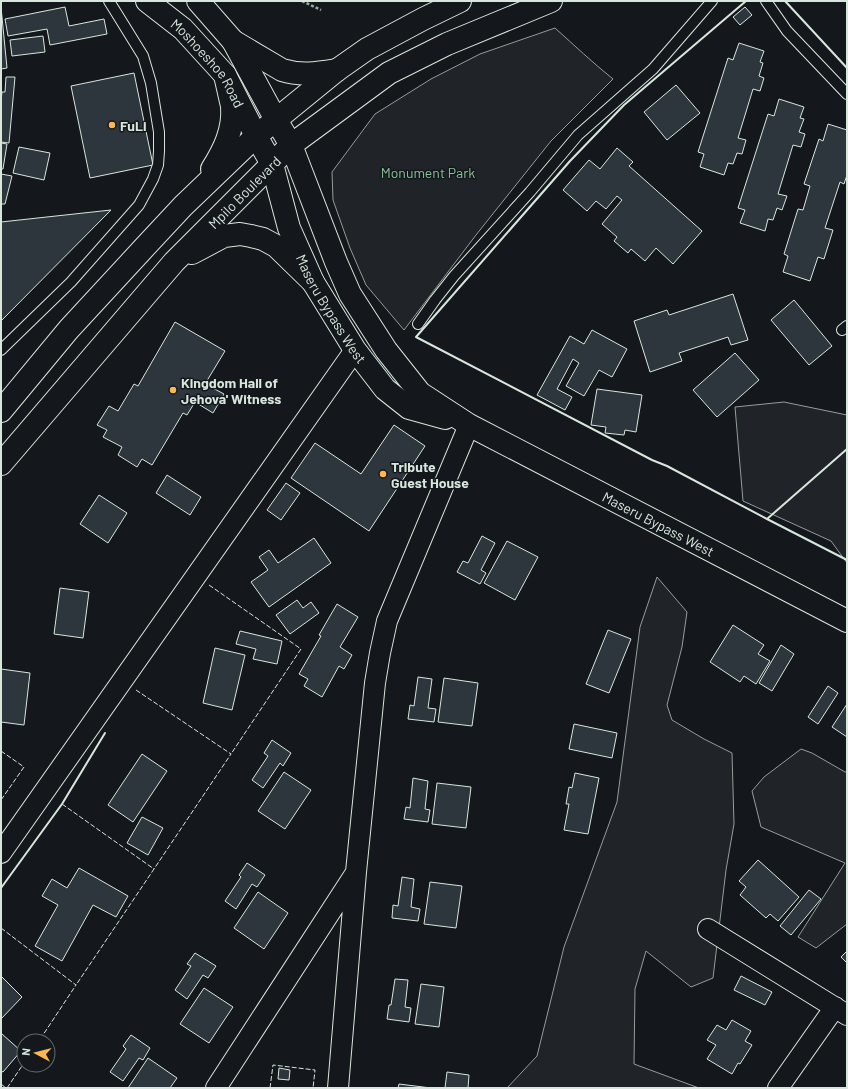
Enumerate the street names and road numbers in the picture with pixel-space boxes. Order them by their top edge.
street label: Moshoeshoe Road [168,15,248,110]
street label: Mpilo Boulevard [204,152,284,232]
street label: Maseru Bypass West [293,251,370,366]
street label: Maseru Bypass West [600,487,717,559]

